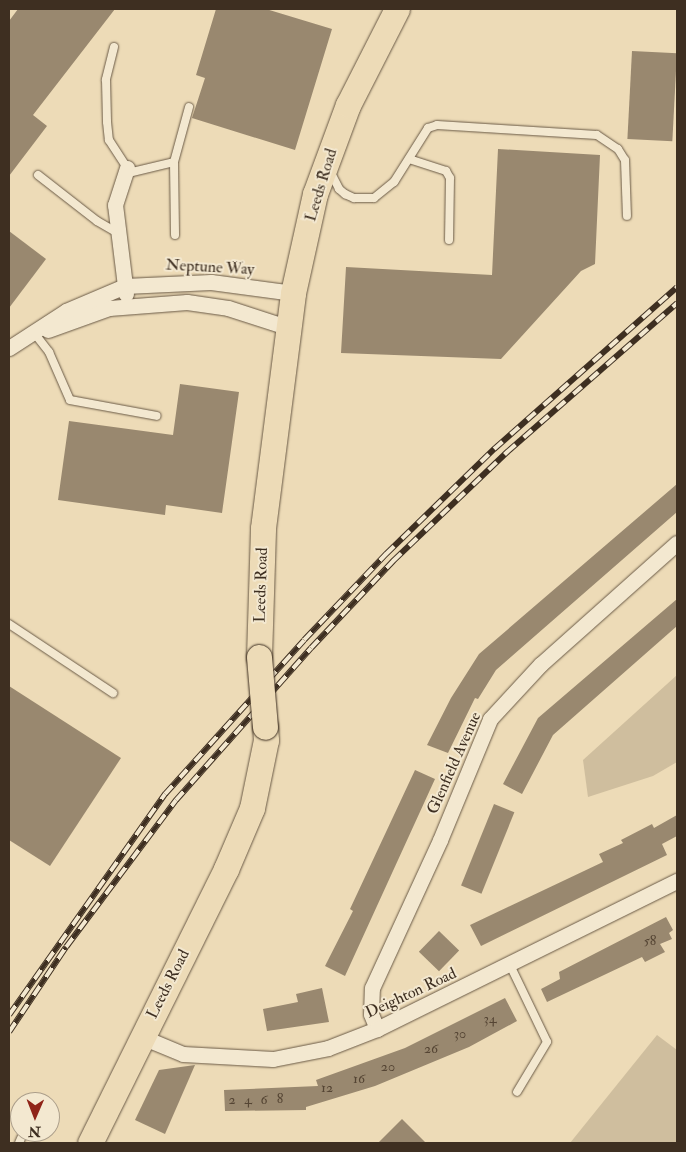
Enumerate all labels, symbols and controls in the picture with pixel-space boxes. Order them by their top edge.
street label: Leeds Road [301,146,341,224]
street label: Neptune Way [165,255,255,279]
street label: Leeds Road [250,547,272,623]
street label: Glenfield Avenue [423,709,485,817]
house number: 58 [644,933,656,949]
street label: Leeds Road [142,946,194,1022]
street label: Deighton Road [363,964,459,1022]
house number: 34 [484,1011,496,1027]
house number: 30 [454,1026,466,1042]
house number: 26 [424,1041,438,1057]
house number: 20 [381,1059,395,1075]
house number: 16 [353,1071,365,1087]
house number: 12 [321,1080,333,1096]
house number: 8 [277,1091,283,1107]
north arrow [10,1092,60,1142]
house number: 2 [228,1092,236,1108]
house number: 4 [244,1092,252,1108]
house number: 6 [260,1092,268,1108]
text: N [28,1123,41,1140]

